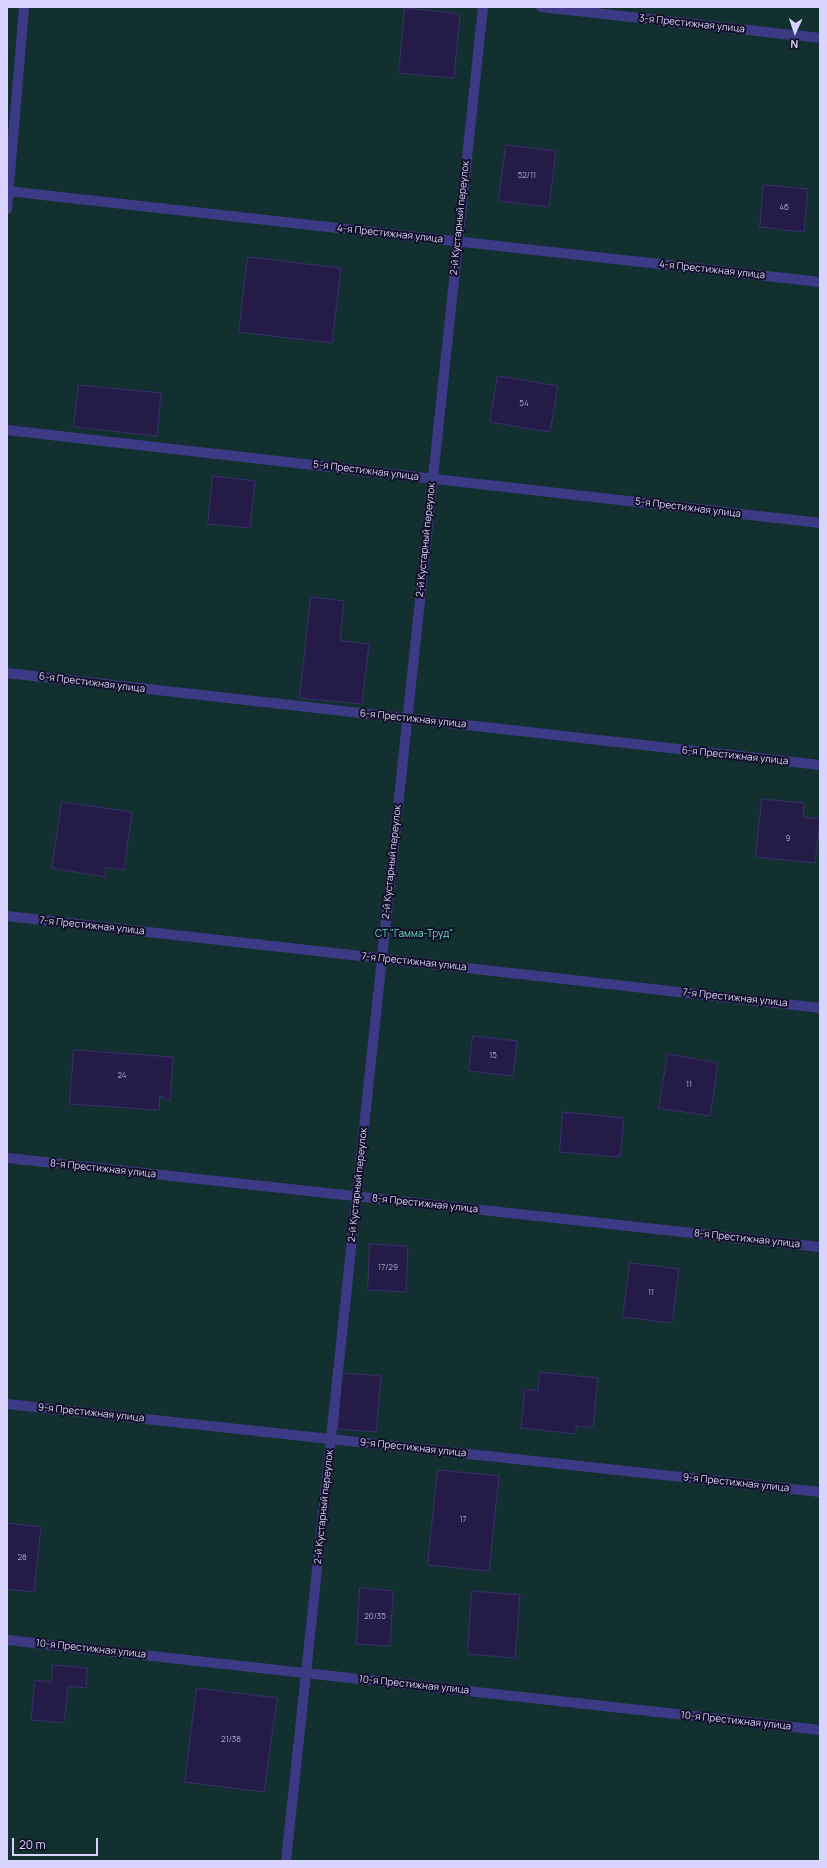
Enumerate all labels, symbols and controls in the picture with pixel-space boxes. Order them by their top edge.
street label: 3-я Престижная улица [639,12,745,36]
north arrow [775,12,815,52]
text: N [790,37,799,52]
street label: 2-й Кустарный переулок [448,160,472,276]
house number: 52/11 [518,171,536,181]
house number: 46 [779,203,789,213]
street label: 4-я Престижная улица [336,222,444,246]
street label: 4-я Престижная улица [658,258,766,282]
house number: 54 [519,399,529,409]
street label: 5-я Престижная улица [312,459,420,483]
street label: 2-й Кустарный переулок [414,482,438,598]
street label: 5-я Престижная улица [634,496,742,520]
street label: 6-я Престижная улица [38,671,146,695]
street label: 6-я Престижная улица [359,707,467,731]
street label: 6-я Престижная улица [681,744,789,768]
street label: 2-й Кустарный переулок [380,804,404,920]
house number: 9 [786,834,790,844]
street label: 7-я Престижная улица [39,915,145,937]
park label: СТ "Гамма-Труд" [375,928,453,940]
street label: 7-я Престижная улица [361,951,467,973]
street label: 7-я Престижная улица [682,987,788,1009]
house number: 15 [489,1051,497,1061]
house number: 24 [117,1071,127,1081]
house number: 11 [686,1080,692,1090]
street label: 2-й Кустарный переулок [346,1127,370,1243]
street label: 8-я Престижная улица [49,1157,157,1181]
street label: 8-я Престижная улица [371,1192,479,1216]
street label: 8-я Престижная улица [693,1227,801,1251]
house number: 17/29 [378,1263,398,1273]
house number: 11 [648,1288,654,1298]
street label: 9-я Престижная улица [37,1401,145,1425]
street label: 9-я Престижная улица [359,1436,467,1460]
street label: 2-й Кустарный переулок [312,1449,336,1565]
street label: 9-я Престижная улица [682,1471,790,1495]
house number: 17 [459,1515,467,1525]
house number: 28 [17,1553,27,1563]
house number: 20/35 [364,1612,386,1622]
street label: 10-я Престижная улица [35,1637,147,1661]
street label: 10-я Престижная улица [358,1673,470,1697]
street label: 10-я Престижная улица [680,1709,792,1733]
house number: 21/38 [221,1735,241,1745]
scale bar [14,1830,100,1856]
text: 20 m [19,1836,46,1853]

